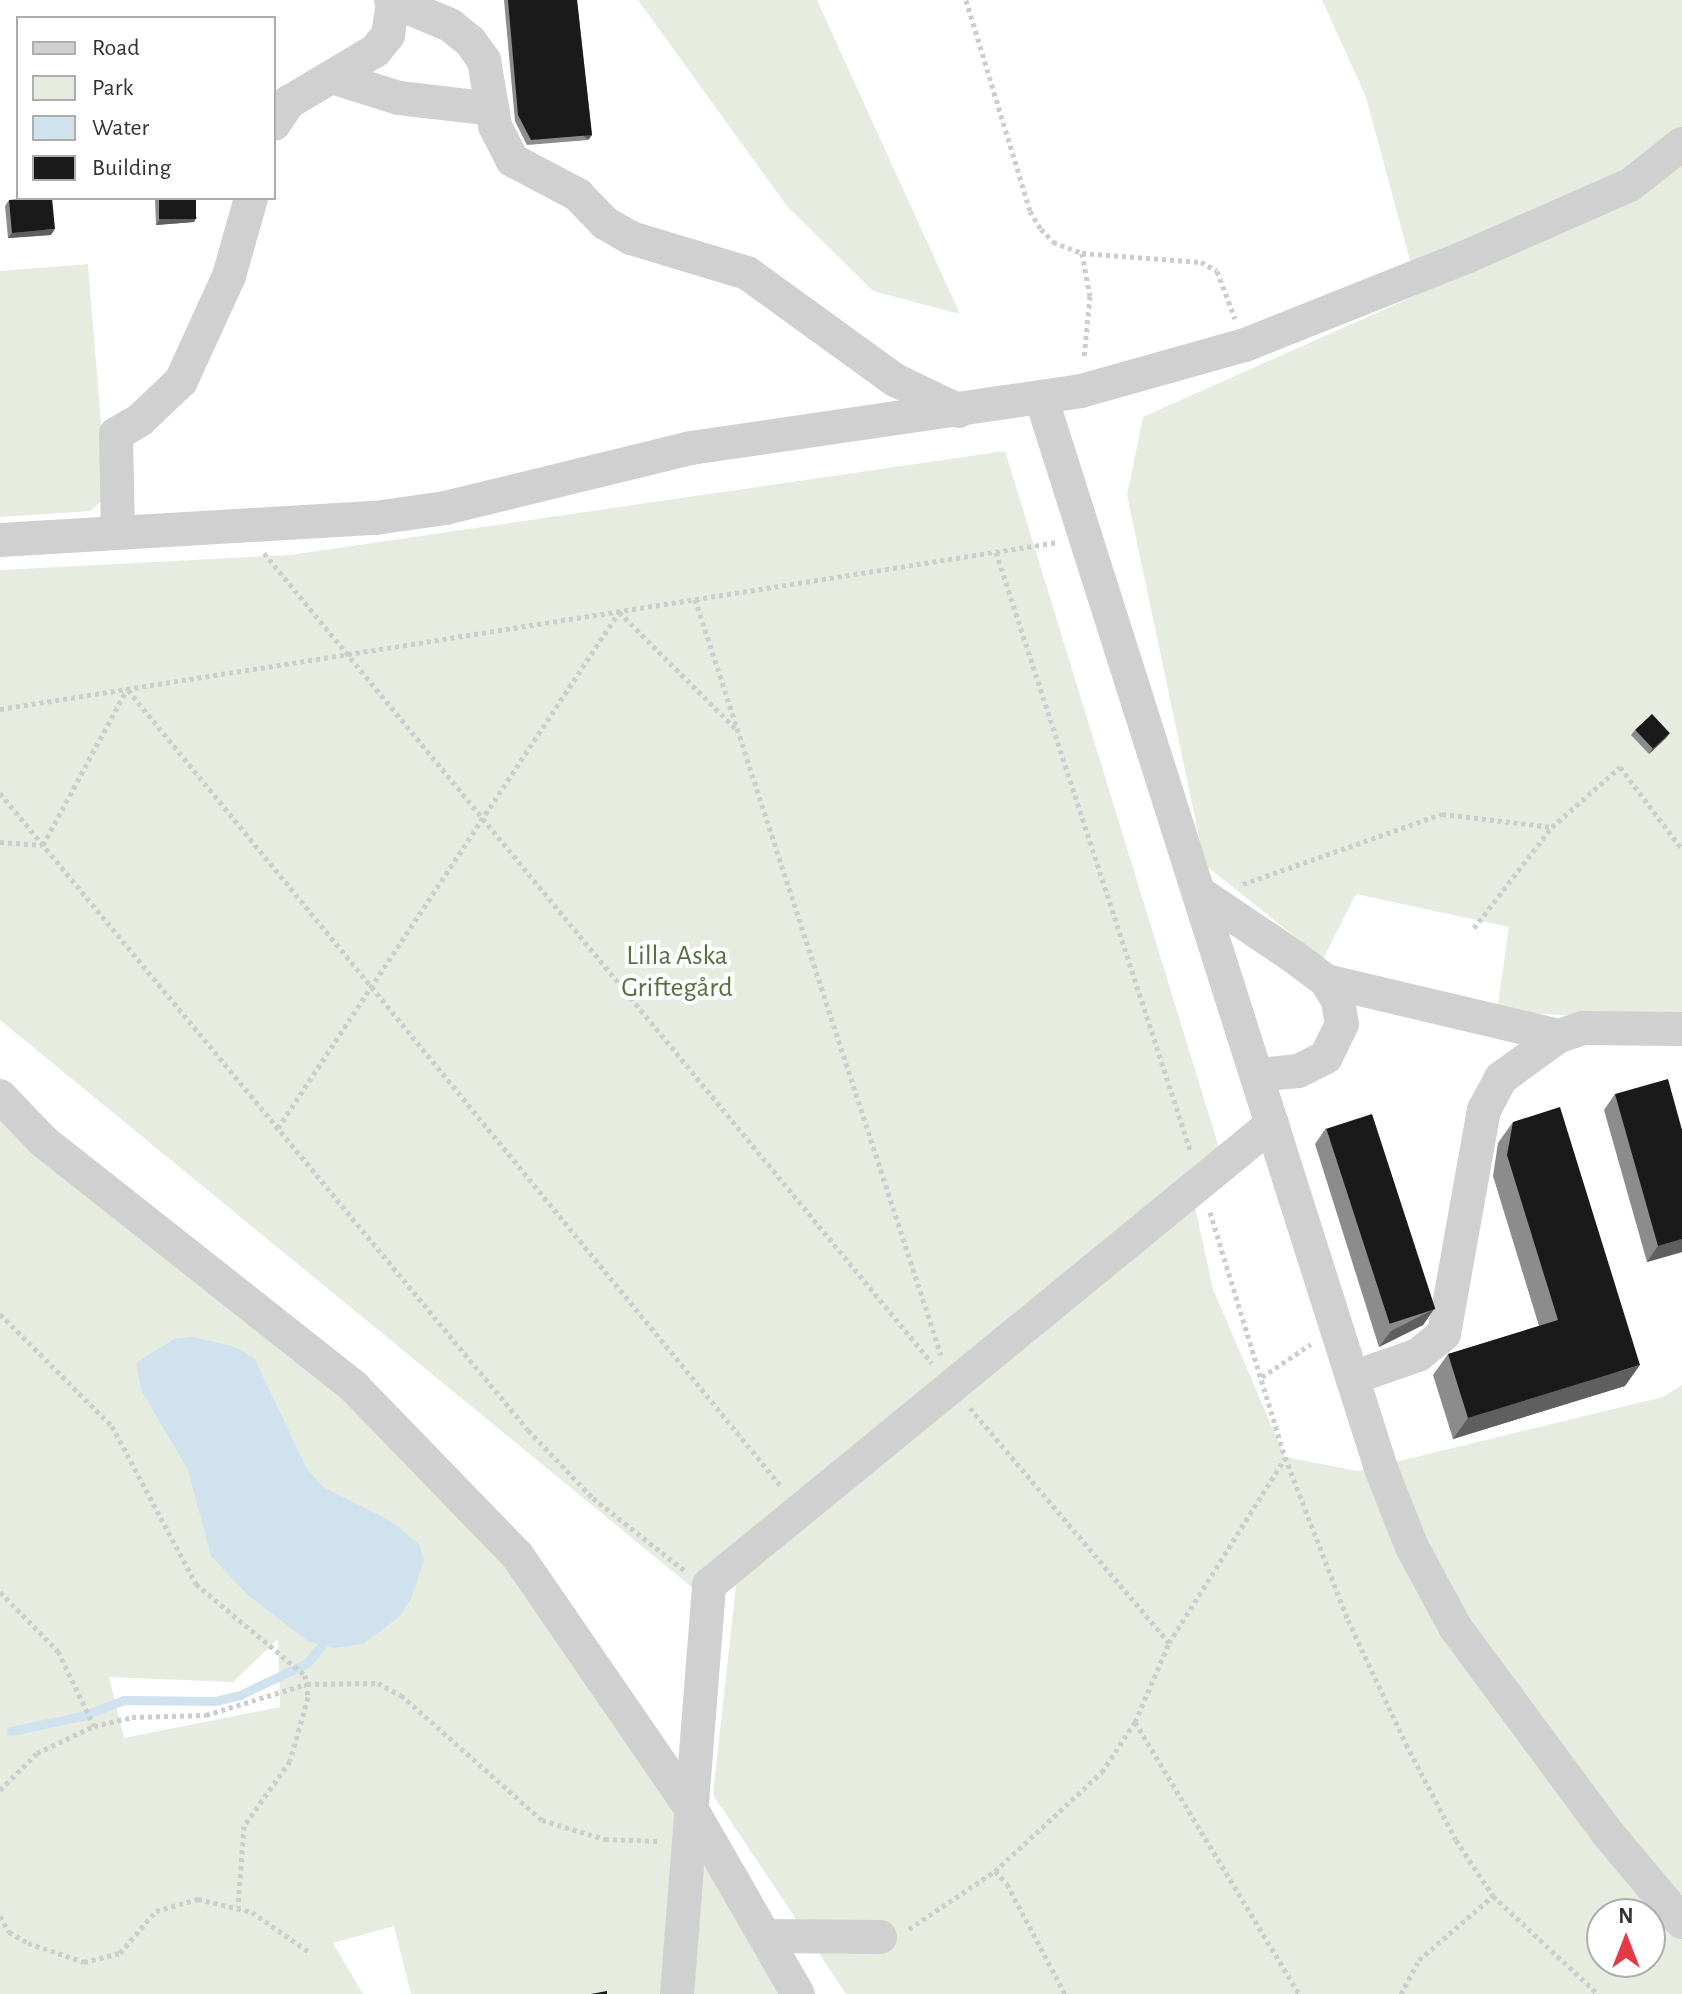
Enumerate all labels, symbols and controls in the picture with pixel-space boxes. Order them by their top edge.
legend [16,16,276,200]
text: Road [92,36,140,60]
text: Park [92,76,133,100]
text: Water [92,116,149,140]
text: Building [92,156,171,180]
park label: Lilla Aska Griftegård [621,939,733,1005]
north arrow [1586,1898,1666,1978]
text: N [1618,1905,1634,1927]

